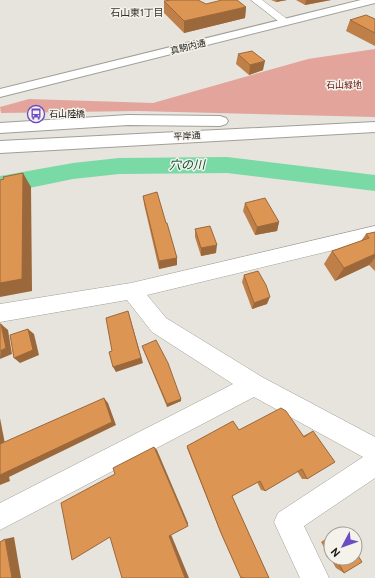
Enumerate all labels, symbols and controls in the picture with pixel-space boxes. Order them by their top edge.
district label: 石山東1丁目 [110,6,164,19]
street label: 真駒内通 [169,37,207,56]
park label: 石山緑地 [326,79,362,90]
bus stop icon: 石山陸橋 [26,104,46,124]
place label: 石山陸橋 [49,108,85,119]
street label: 平岸通 [173,129,201,142]
water label: 穴の川 [169,157,207,172]
north arrow [323,526,363,566]
text: N [328,545,343,560]

